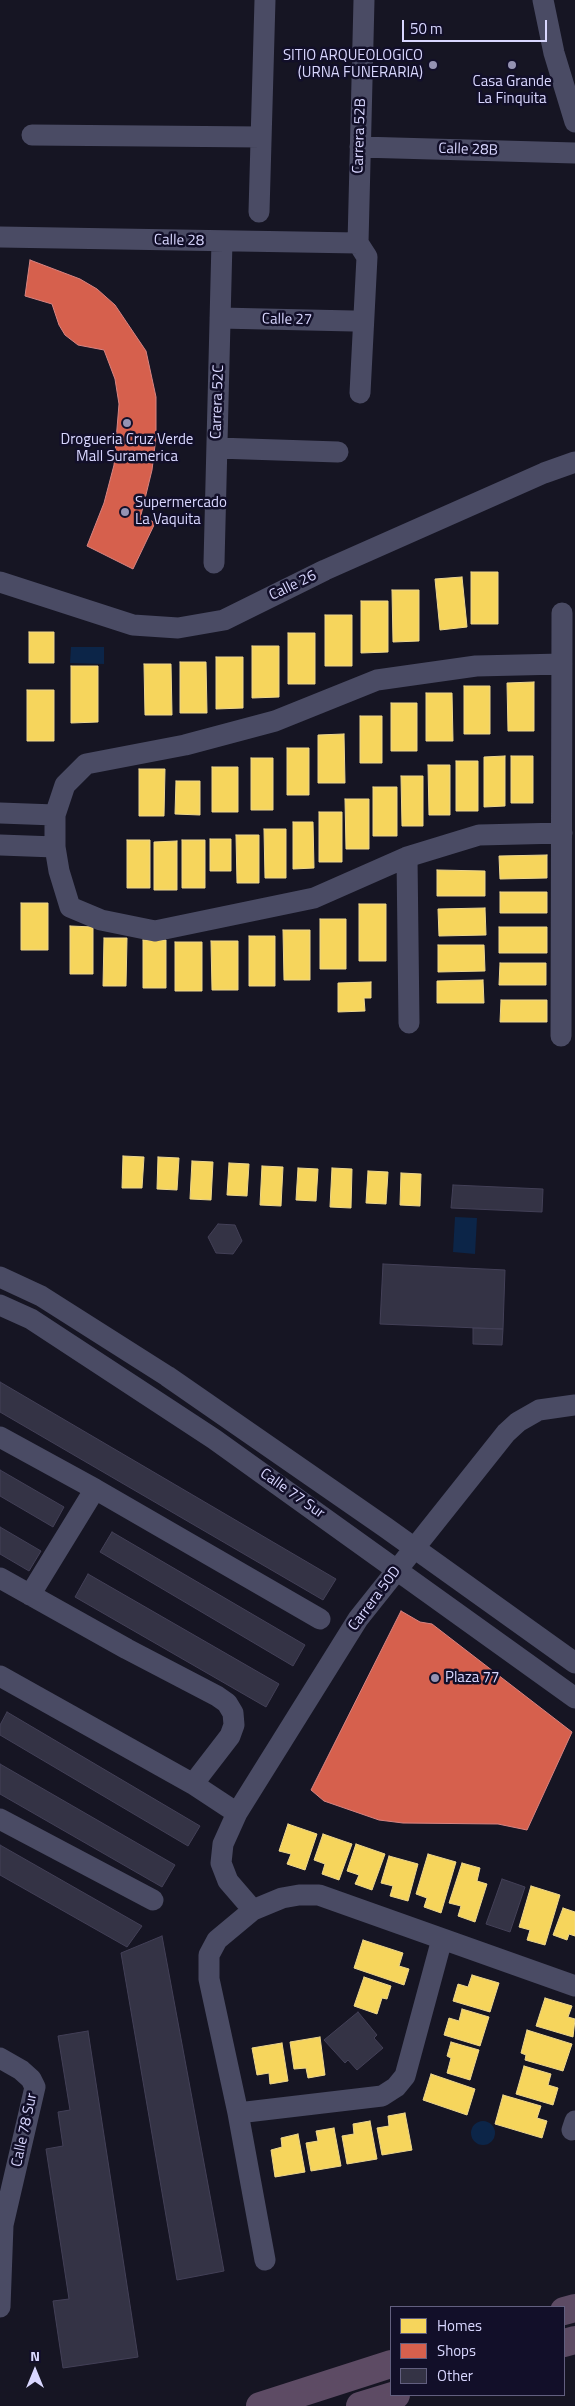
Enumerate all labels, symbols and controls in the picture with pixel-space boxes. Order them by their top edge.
scale bar [405,10,550,42]
text: 50 m [410,17,443,40]
place label: SITIO ARQUEOLOGICO (URNA FUNERARIA) [283,47,423,82]
marker: SITIO ARQUEOLOGICO (URNA FUNERARIA) [427,59,439,71]
marker: Casa Grande La Finquita [506,59,518,71]
place label: Casa Grande La Finquita [473,73,551,108]
street label: Carrera 52B [350,98,370,174]
street label: Calle 28B [438,140,498,160]
street label: Calle 28 [154,232,204,250]
street label: Calle 27 [262,311,312,329]
street label: Carrera 52C [208,364,228,440]
marker: Drogueria Cruz Verde Mall Suramerica [121,417,133,429]
place label: Drogueria Cruz Verde Mall Suramerica [61,431,193,466]
place label: Supermercado La Vaquita [135,494,227,529]
marker: Supermercado La Vaquita [119,506,131,518]
street label: Calle 26 [266,567,320,605]
street label: Calle 77 Sur [256,1465,328,1523]
street label: Carrera 50D [345,1563,405,1635]
place label: Plaza 77 [445,1669,499,1687]
marker: Plaza 77 [429,1672,441,1684]
street label: Calle 78 Sur [8,2092,42,2168]
legend [390,2306,565,2396]
text: Homes [437,2314,482,2337]
text: Shops [437,2339,476,2362]
text: N [30,2345,40,2366]
north arrow [10,2346,60,2396]
text: Other [437,2364,473,2387]

